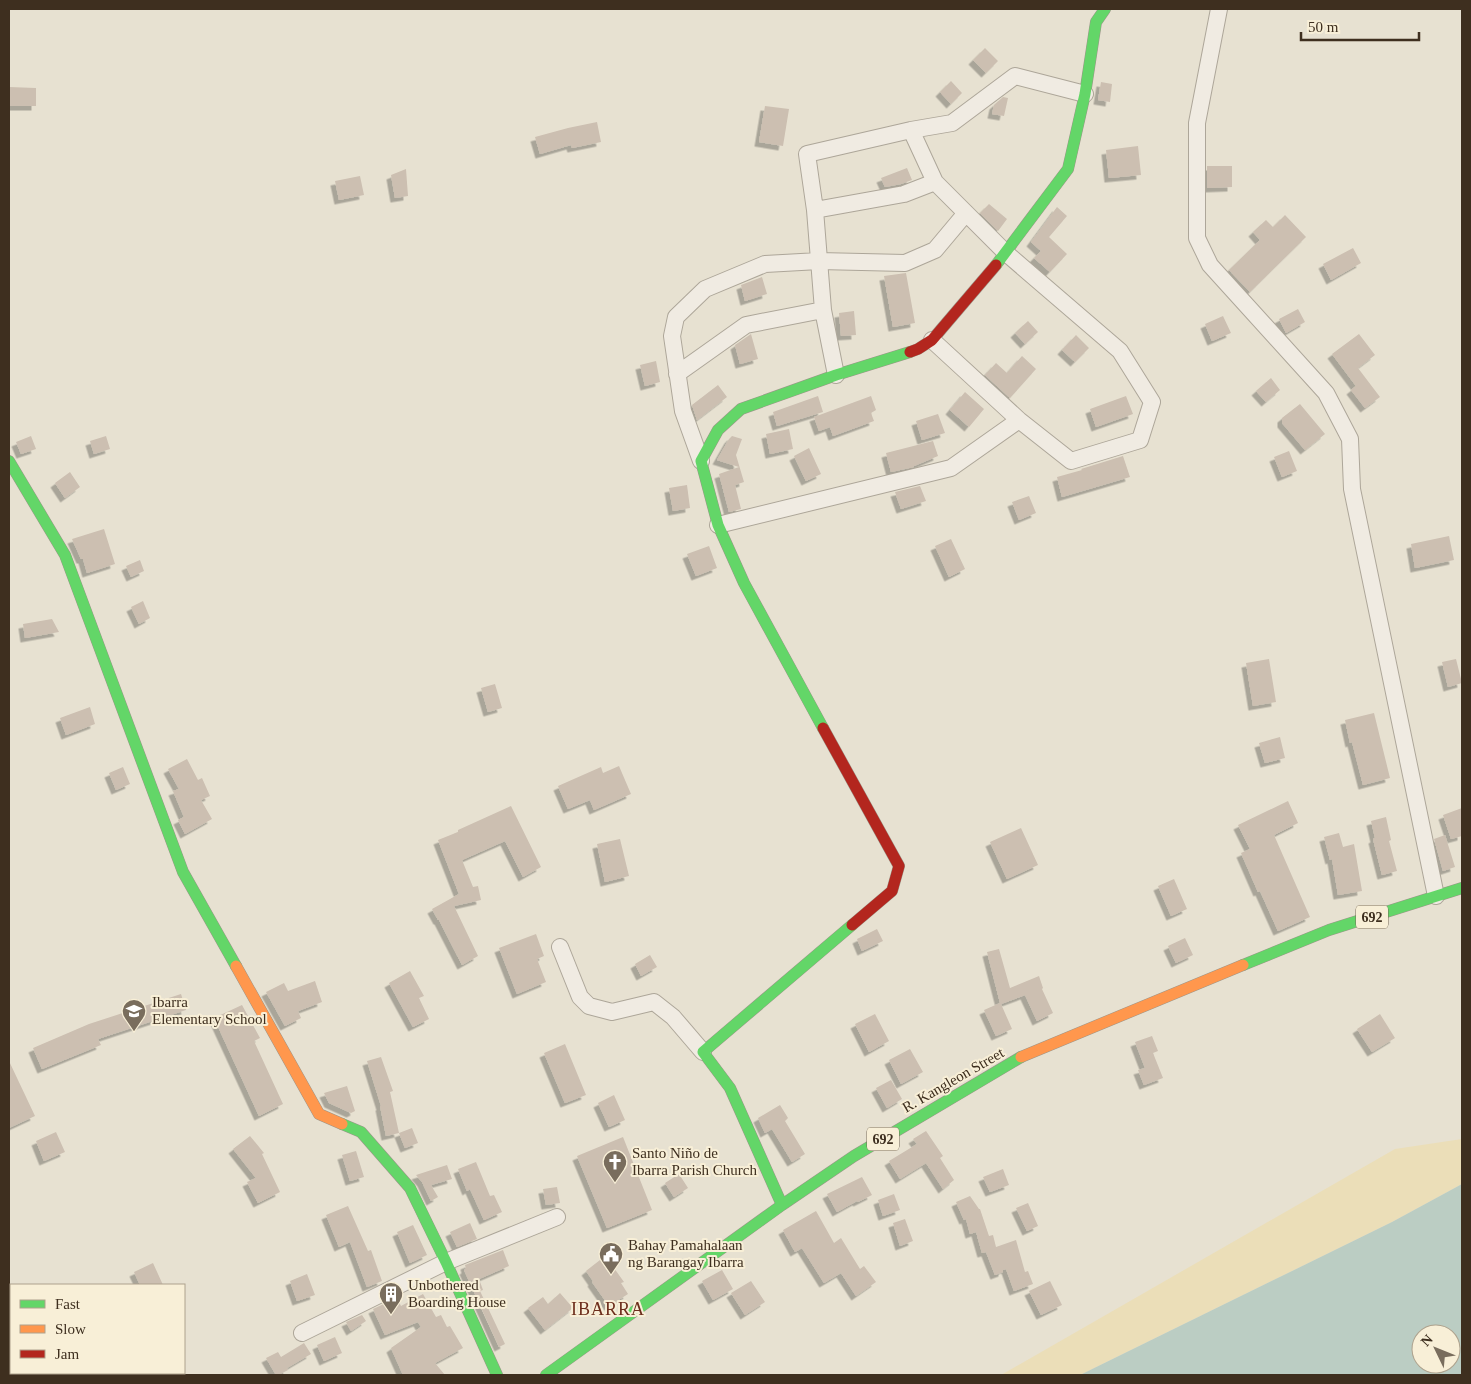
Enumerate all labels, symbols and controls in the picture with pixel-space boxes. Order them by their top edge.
scale bar [1301,10,1418,42]
text: 50 m [1308,19,1339,35]
road number: 692 [1356,906,1388,929]
place label: Ibarra Elementary School [152,994,267,1027]
school or university icon: Ibarra Elementary School [121,998,147,1032]
street label: R. Kangleon Street [899,1044,1007,1116]
road number: 692 [867,1128,899,1150]
place label: Santo Niño de Ibarra Parish Church [632,1145,757,1178]
church icon: Santo Niño de Ibarra Parish Church [602,1149,628,1183]
place label: Bahay Pamahalaan ng Barangay Ibarra [628,1237,744,1270]
public building icon: Bahay Pamahalaan ng Barangay Ibarra [598,1241,624,1275]
place label: Unbothered Boarding House [408,1277,506,1310]
building icon: Unbothered Boarding House [378,1281,404,1315]
legend [10,1284,185,1374]
text: Fast [55,1296,81,1312]
district label: IBARRA [571,1299,645,1319]
text: Slow [55,1321,86,1337]
north arrow [1411,1324,1461,1374]
text: N [1418,1332,1436,1349]
text: Jam [55,1346,79,1362]

